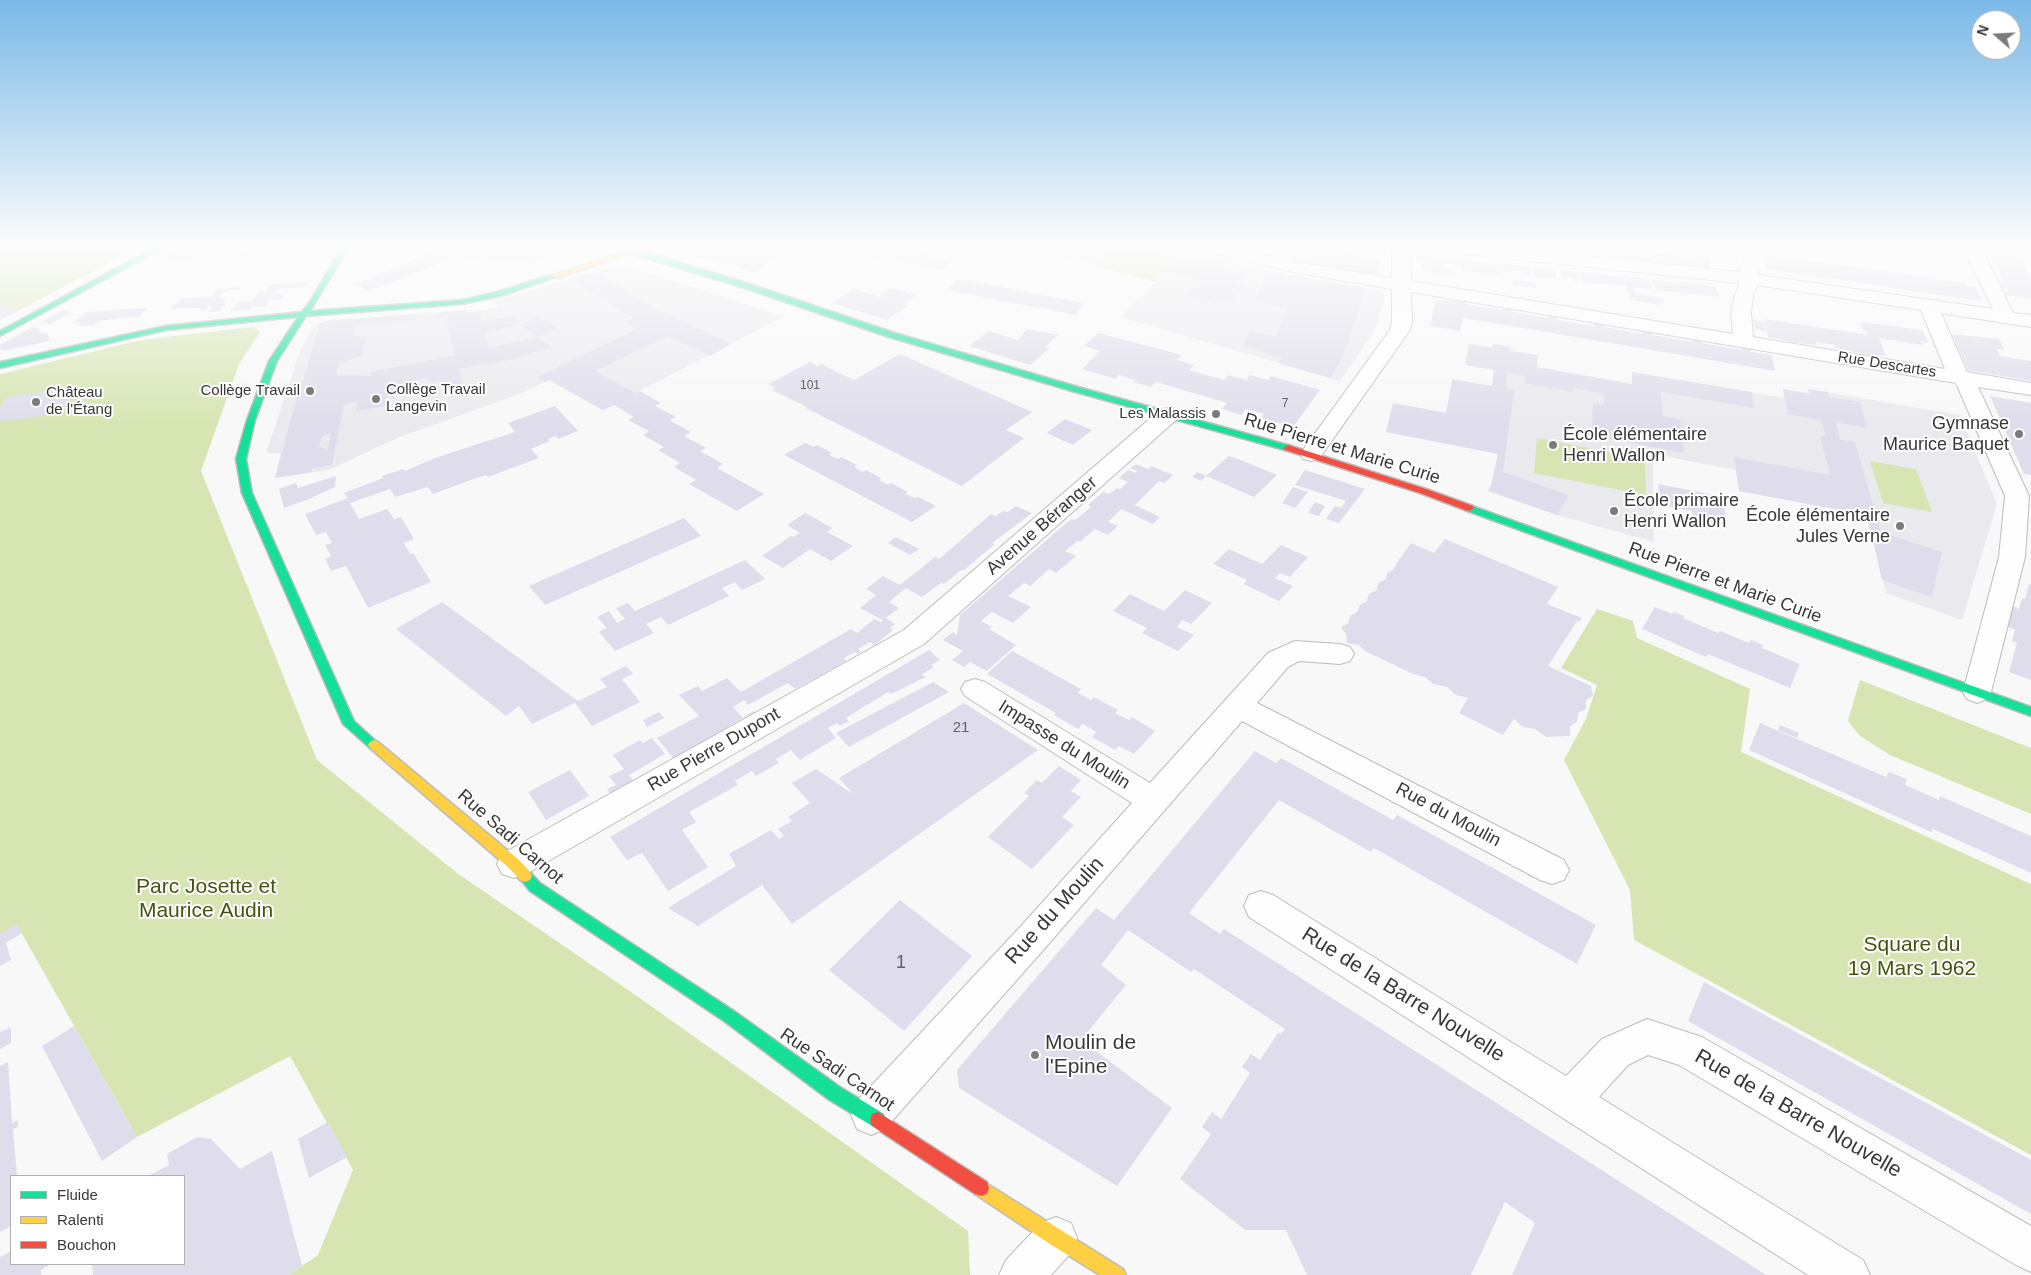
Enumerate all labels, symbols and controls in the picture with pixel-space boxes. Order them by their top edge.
north arrow [1971,10,2021,60]
text: N [1974,23,1992,38]
street label: Rue Descartes [1837,348,1937,382]
house number: 101 [800,379,820,393]
place label: Collège Travail Langevin [386,381,485,416]
place label: Collège Travail [201,382,300,400]
place label: Château de l'Étang [46,384,112,419]
marker: Collège Travail [304,385,316,397]
marker: Collège Travail Langevin [370,393,382,405]
marker: Château de l'Étang [30,396,42,408]
house number: 7 [1282,397,1288,411]
place label: Les Malassis [1119,405,1206,423]
marker: Les Malassis [1210,408,1222,420]
street label: Rue Pierre et Marie Curie [1241,409,1443,489]
place label: Gymnase Maurice Baquet [1883,413,2009,456]
place label: École élémentaire Henri Wallon [1563,424,1707,466]
marker: Gymnase Maurice Baquet [2013,428,2025,440]
marker: École élémentaire Henri Wallon [1547,439,1559,451]
street label: Avenue Béranger [982,472,1102,580]
place label: École primaire Henri Wallon [1624,490,1739,532]
marker: École primaire Henri Wallon [1608,505,1620,517]
place label: École élémentaire Jules Verne [1746,505,1890,548]
marker: École élémentaire Jules Verne [1894,520,1906,532]
street label: Rue Pierre et Marie Curie [1625,538,1825,628]
street label: Impasse du Moulin [994,696,1134,794]
street label: Rue Pierre Dupont [644,703,784,797]
house number: 21 [953,719,969,737]
street label: Rue du Moulin [1392,778,1504,852]
street label: Rue Sadi Carnot [453,785,567,889]
street label: Rue du Moulin [1000,852,1110,970]
park label: Parc Josette et Maurice Audin [136,874,276,924]
street label: Rue de la Barre Nouvelle [1297,922,1509,1068]
park label: Square du 19 Mars 1962 [1848,932,1976,982]
house number: 1 [896,952,906,974]
street label: Rue Sadi Carnot [776,1024,898,1116]
place label: Moulin de l'Epine [1045,1030,1136,1080]
street label: Rue de la Barre Nouvelle [1690,1044,1906,1184]
marker: Moulin de l'Epine [1029,1049,1041,1061]
legend [10,1175,185,1265]
text: Fluide [57,1186,98,1203]
text: Ralenti [57,1211,104,1228]
text: Bouchon [57,1236,116,1253]

